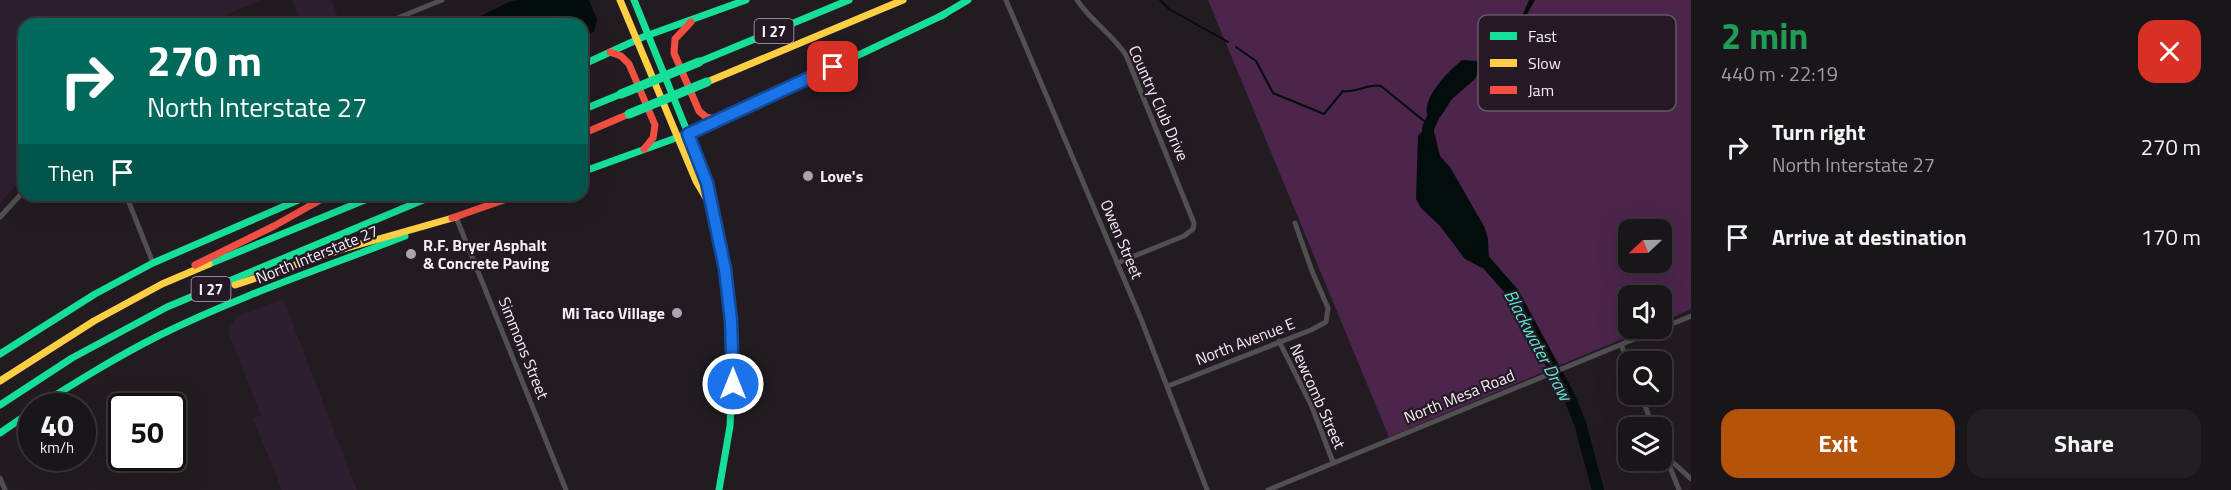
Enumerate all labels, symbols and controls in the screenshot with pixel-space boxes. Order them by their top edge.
text: 2 min [1721,8,1808,63]
legend [1478,15,1676,111]
road number: I 27 [754,19,794,43]
button: close [2138,20,2201,83]
text: Fast [1528,24,1557,48]
text: 270 m [147,28,262,92]
pin [807,41,858,92]
street label: Country Club Drive [1123,41,1195,165]
icon: right [48,42,126,120]
icon: arrive [816,50,849,83]
text: Slow [1528,51,1561,75]
text: 440 m · 22:19 [1721,58,1838,89]
text: Jam [1528,78,1554,102]
text: North Interstate 27 [147,86,367,127]
text: Turn right [1772,115,1866,149]
text: 270 m [2141,130,2201,164]
icon: right [1721,131,1754,164]
text: North Interstate 27 [1772,149,1935,180]
text: Then [48,156,94,190]
icon: arrive [106,156,139,189]
place label: Love's [820,164,863,188]
marker: Love's [801,169,815,183]
street label: Owen Street [1095,196,1150,283]
street label: North Interstate 27 [252,218,382,290]
north arrow [1618,219,1672,273]
map controls [1618,219,1672,471]
text: Arrive at destination [1772,220,1967,254]
text: 170 m [2141,220,2201,254]
icon: arrive [1721,221,1754,254]
place label: R.F. Bryer Asphalt & Concrete Paving [423,233,550,275]
marker: R.F. Bryer Asphalt & Concrete Paving [404,247,418,261]
road number: I 27 [192,277,230,301]
water label: Blackwater Draw [1497,284,1580,407]
button: sound [1618,285,1672,339]
street label: Simmons Street [493,293,556,403]
place label: Mi Taco Village [562,301,665,325]
marker: Mi Taco Village [670,306,684,320]
street label: North Avenue E [1192,311,1298,371]
street label: Newcomb Street [1284,340,1352,453]
button: search [1618,351,1672,405]
position arrow [701,352,765,416]
street label: North Mesa Road [1400,363,1518,429]
speed limit sign: 50 [108,393,186,471]
text: 40 [40,402,74,448]
button: Exit [1721,409,1955,478]
button: Share [1967,409,2201,478]
button: layers [1618,417,1672,471]
text: km/h [40,436,74,459]

